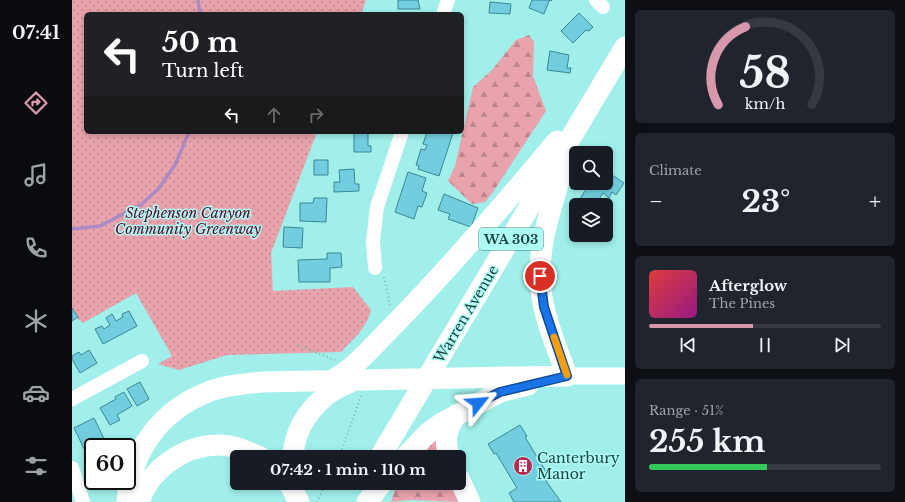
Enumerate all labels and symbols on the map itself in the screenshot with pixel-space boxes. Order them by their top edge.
park label: Stephenson Canyon Community Greenway [115,204,262,238]
road number: WA 303 [479,228,543,250]
pin [523,259,557,293]
street label: Warren Avenue [429,262,502,367]
position arrow [457,382,499,424]
speed limit sign: 60 [84,438,136,490]
place label: Canterbury Manor [537,449,620,483]
building icon: Canterbury Manor [512,455,534,477]

